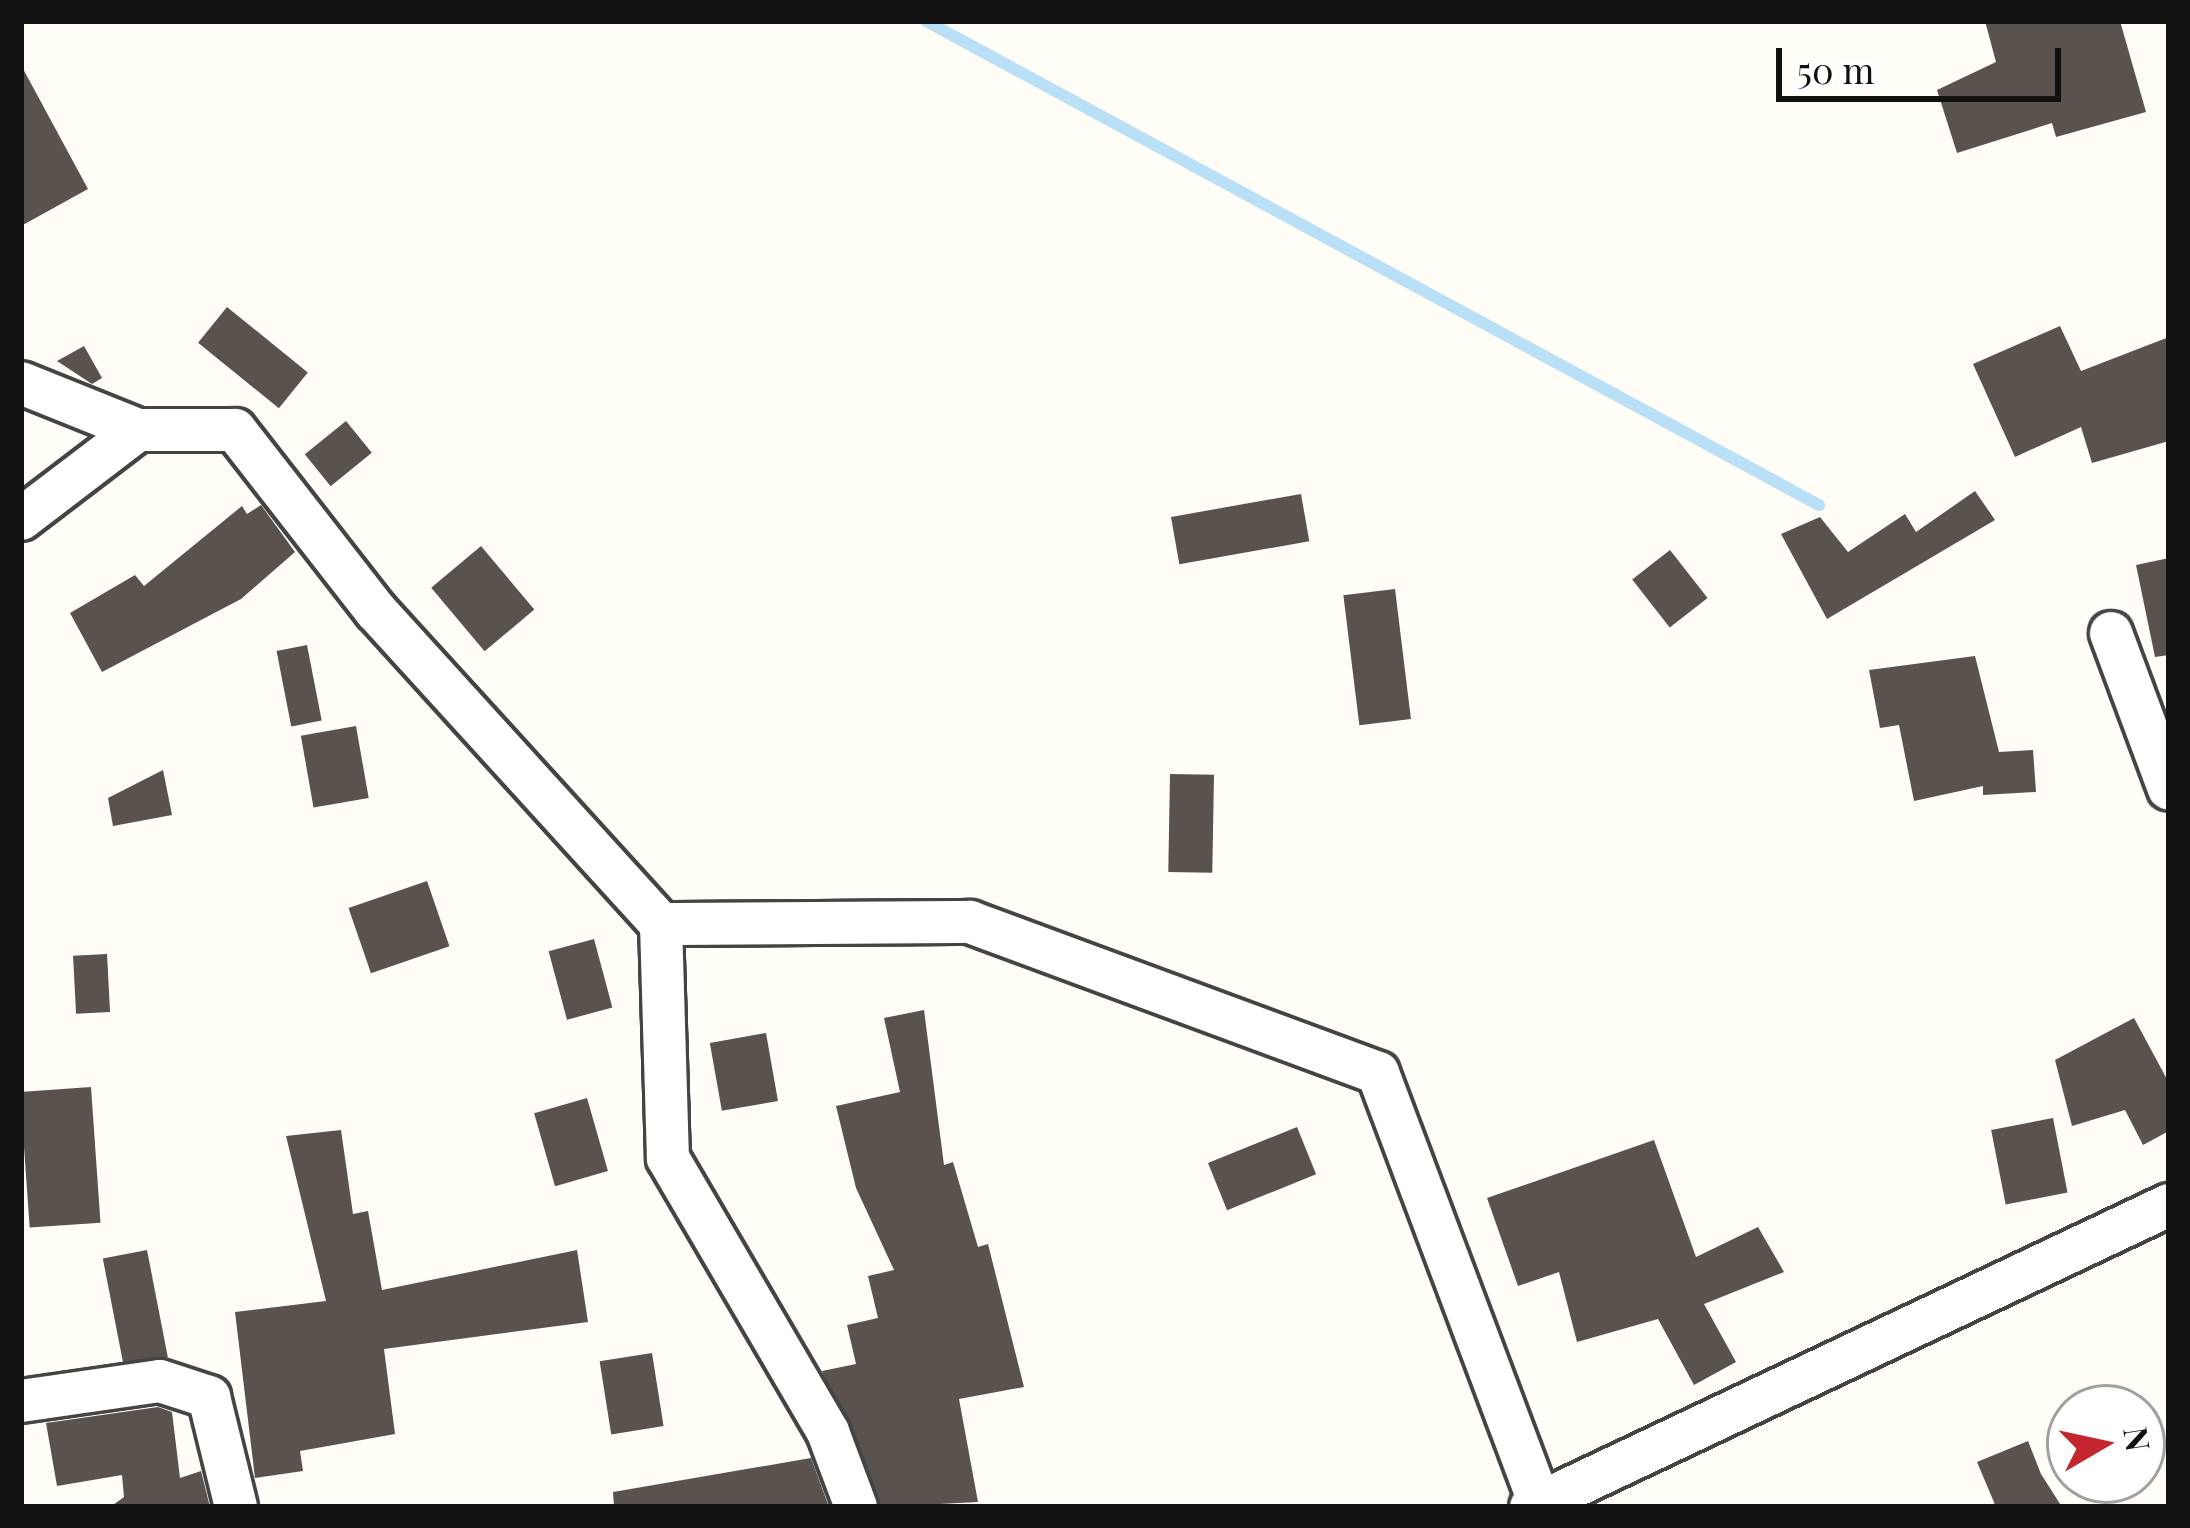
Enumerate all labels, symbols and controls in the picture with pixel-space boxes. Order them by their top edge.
scale bar [1782,24,2067,98]
text: 50 m [1797,45,1874,93]
north arrow [2046,1384,2166,1504]
text: N [2115,1424,2162,1454]

